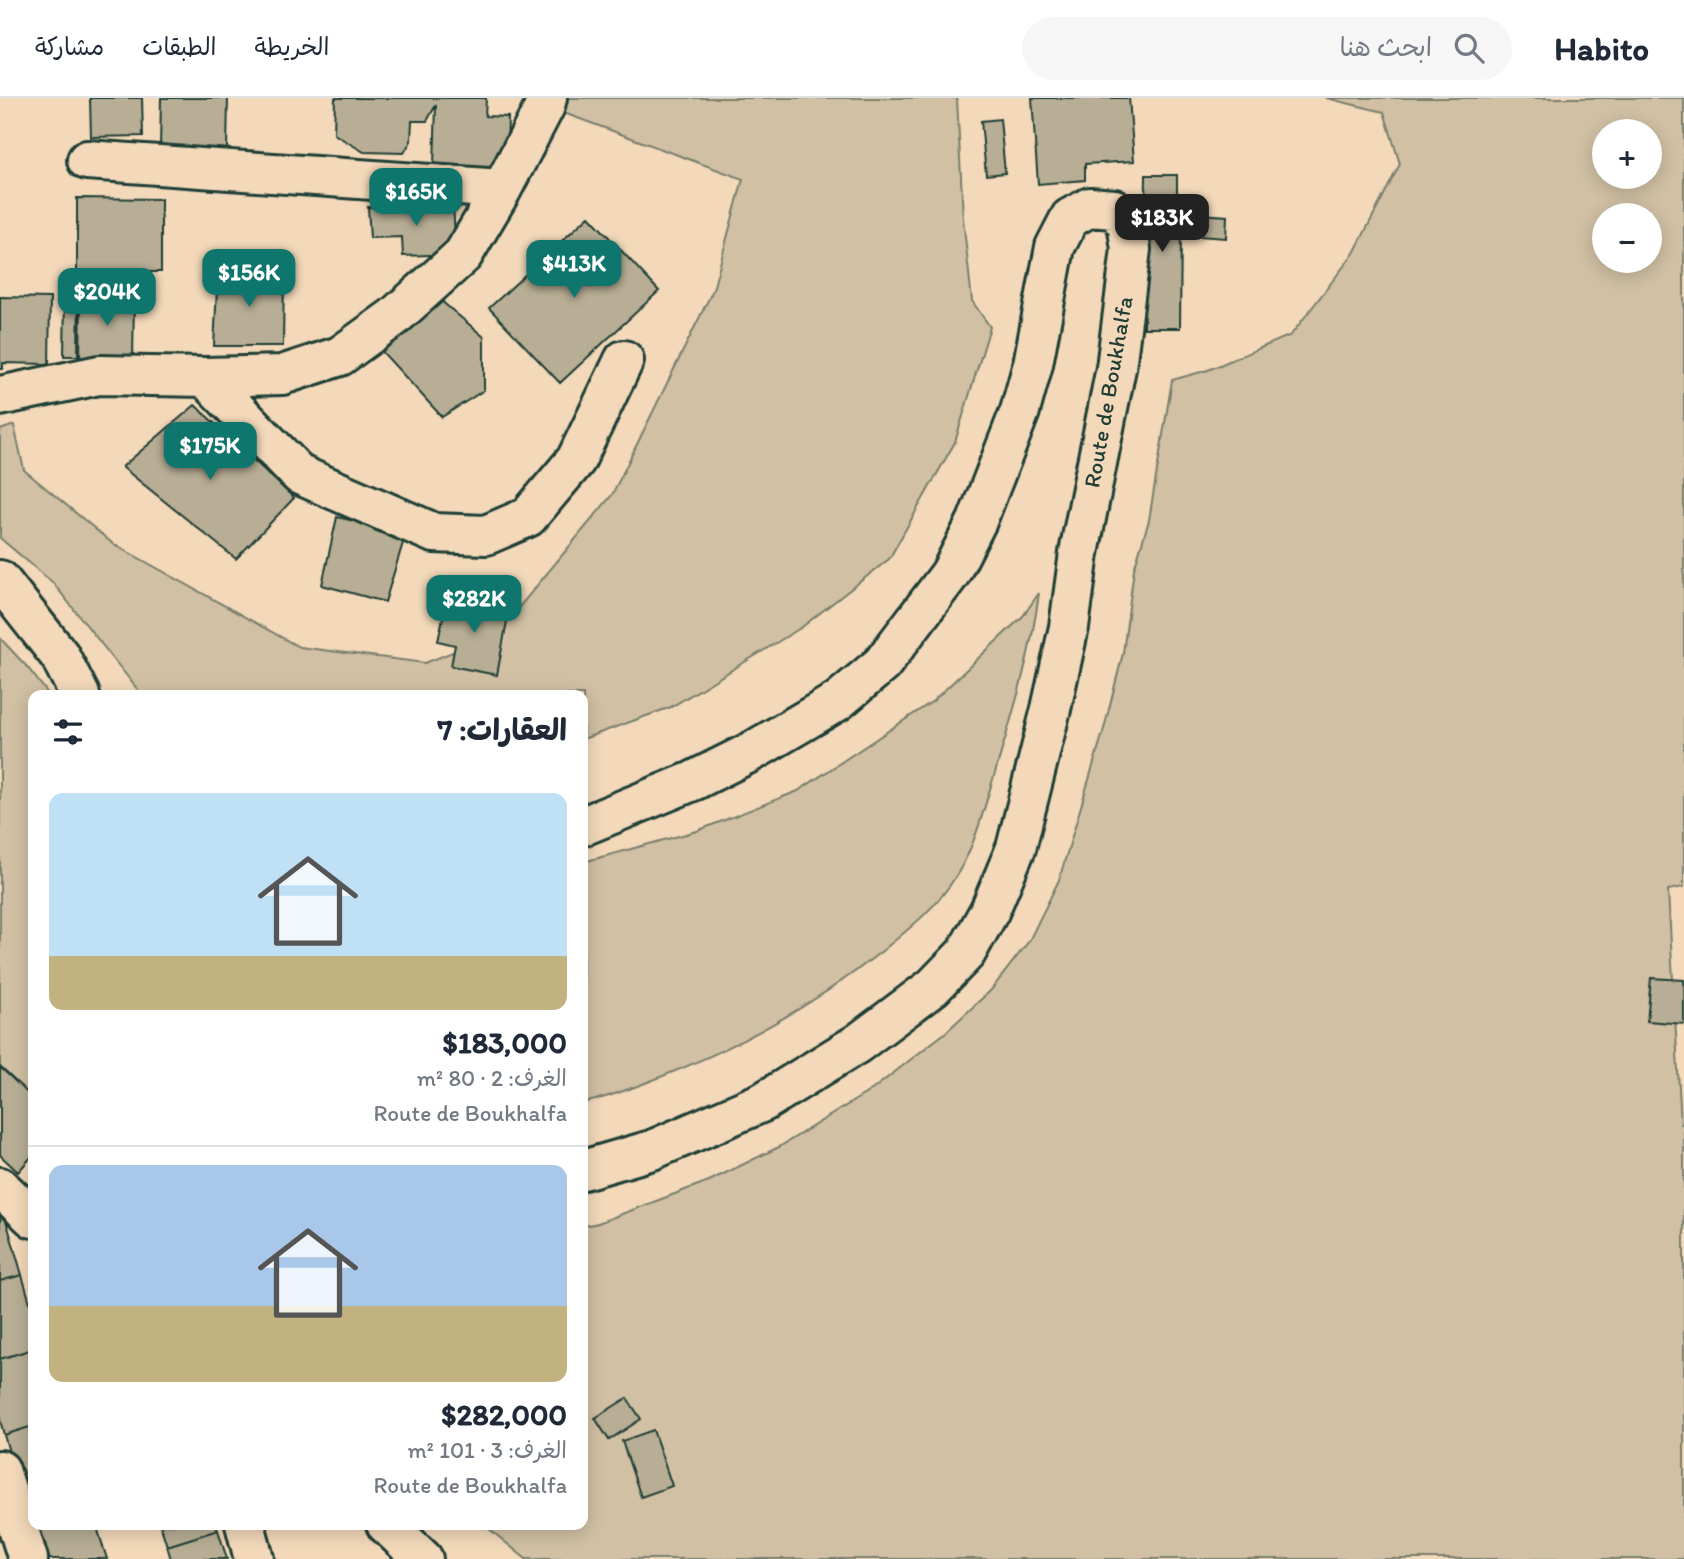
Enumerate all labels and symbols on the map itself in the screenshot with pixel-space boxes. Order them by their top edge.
pin: $165K [367,169,465,228]
pin: $183K [1113,194,1211,254]
pin: $413K [525,240,623,300]
pin: $156K [200,250,298,309]
pin: $204K [58,268,156,328]
street label: Route de Boukhalfa [1077,294,1139,490]
pin: $175K [161,422,259,482]
pin: $282K [425,575,523,635]

